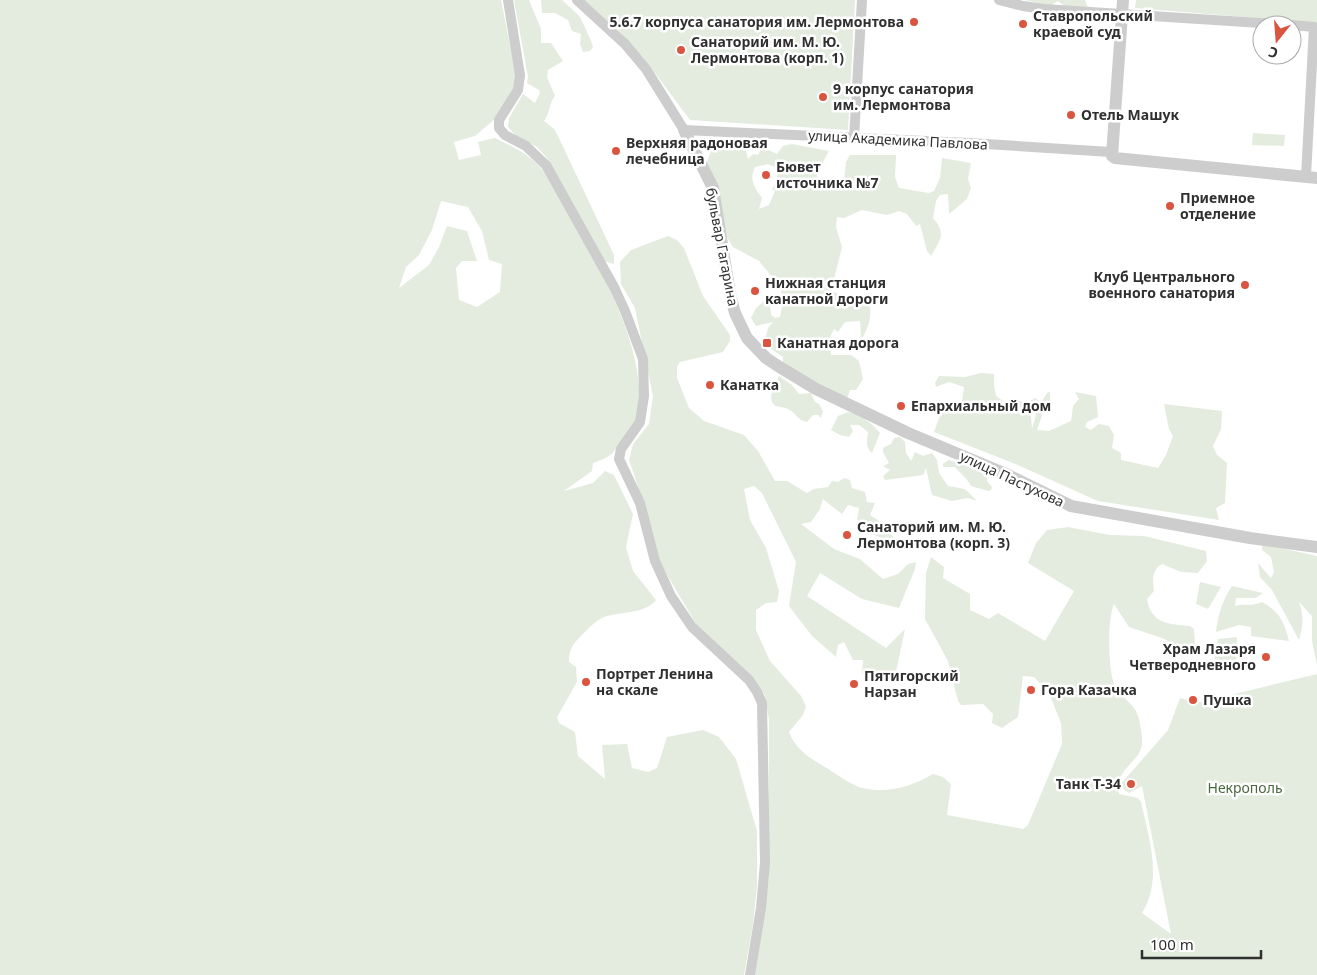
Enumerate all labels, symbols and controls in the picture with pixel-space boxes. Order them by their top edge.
place label: Ставропольский краевой суд [1033,6,1153,41]
place label: 5.6.7 корпуса санатория им. Лермонтова [609,12,904,31]
north arrow [1252,15,1302,65]
marker: 5.6.7 корпуса санатория им. Лермонтова [908,16,920,28]
marker: Ставропольский краевой суд [1017,18,1029,30]
place label: Санаторий им. М. Ю. Лермонтова (корп. 1) [691,32,844,67]
text: С [1266,43,1280,63]
marker: Санаторий им. М. Ю. Лермонтова (корп. 1) [675,44,687,56]
place label: 9 корпус санатория им. Лермонтова [833,79,974,114]
marker: 9 корпус санатория им. Лермонтова [817,91,829,103]
place label: Отель Машук [1081,105,1180,124]
marker: Отель Машук [1065,109,1077,121]
street label: улица Академика Павлова [808,125,988,154]
place label: Верхняя радоновая лечебница [626,133,768,168]
marker: Верхняя радоновая лечебница [610,145,622,157]
place label: Бювет источника №7 [776,157,879,192]
marker: Бювет источника №7 [760,169,772,181]
street label: бульвар Гагарина [702,186,743,308]
place label: Приемное отделение [1180,188,1256,223]
marker: Приемное отделение [1164,200,1176,212]
place label: Клуб Центрального военного санатория [1088,267,1235,302]
place label: Нижная станция канатной дороги [765,273,888,308]
marker: Клуб Центрального военного санатория [1239,279,1251,291]
marker: Нижная станция канатной дороги [749,285,761,297]
place label: Канатная дорога [777,333,899,352]
marker: Канатная дорога [761,337,773,349]
place label: Канатка [720,375,779,394]
marker: Канатка [704,379,716,391]
place label: Епархиальный дом [911,396,1051,415]
marker: Епархиальный дом [895,400,907,412]
street label: улица Пастухова [957,446,1067,511]
place label: Санаторий им. М. Ю. Лермонтова (корп. 3) [857,517,1010,552]
marker: Санаторий им. М. Ю. Лермонтова (корп. 3) [841,529,853,541]
place label: Храм Лазаря Четверодневного [1129,639,1256,674]
marker: Храм Лазаря Четверодневного [1260,651,1272,663]
place label: Портрет Ленина на скале [596,664,713,699]
place label: Пятигорский Нарзан [864,666,959,701]
marker: Портрет Ленина на скале [580,676,592,688]
marker: Пятигорский Нарзан [848,678,860,690]
place label: Гора Казачка [1041,680,1137,699]
marker: Гора Казачка [1025,684,1037,696]
place label: Пушка [1203,690,1252,709]
marker: Пушка [1187,694,1199,706]
place label: Танк Т-34 [1056,774,1121,793]
marker: Танк Т-34 [1125,778,1137,790]
park label: Некрополь [1207,778,1283,797]
scale bar [1142,928,1261,960]
text: 100 m [1150,934,1194,954]

